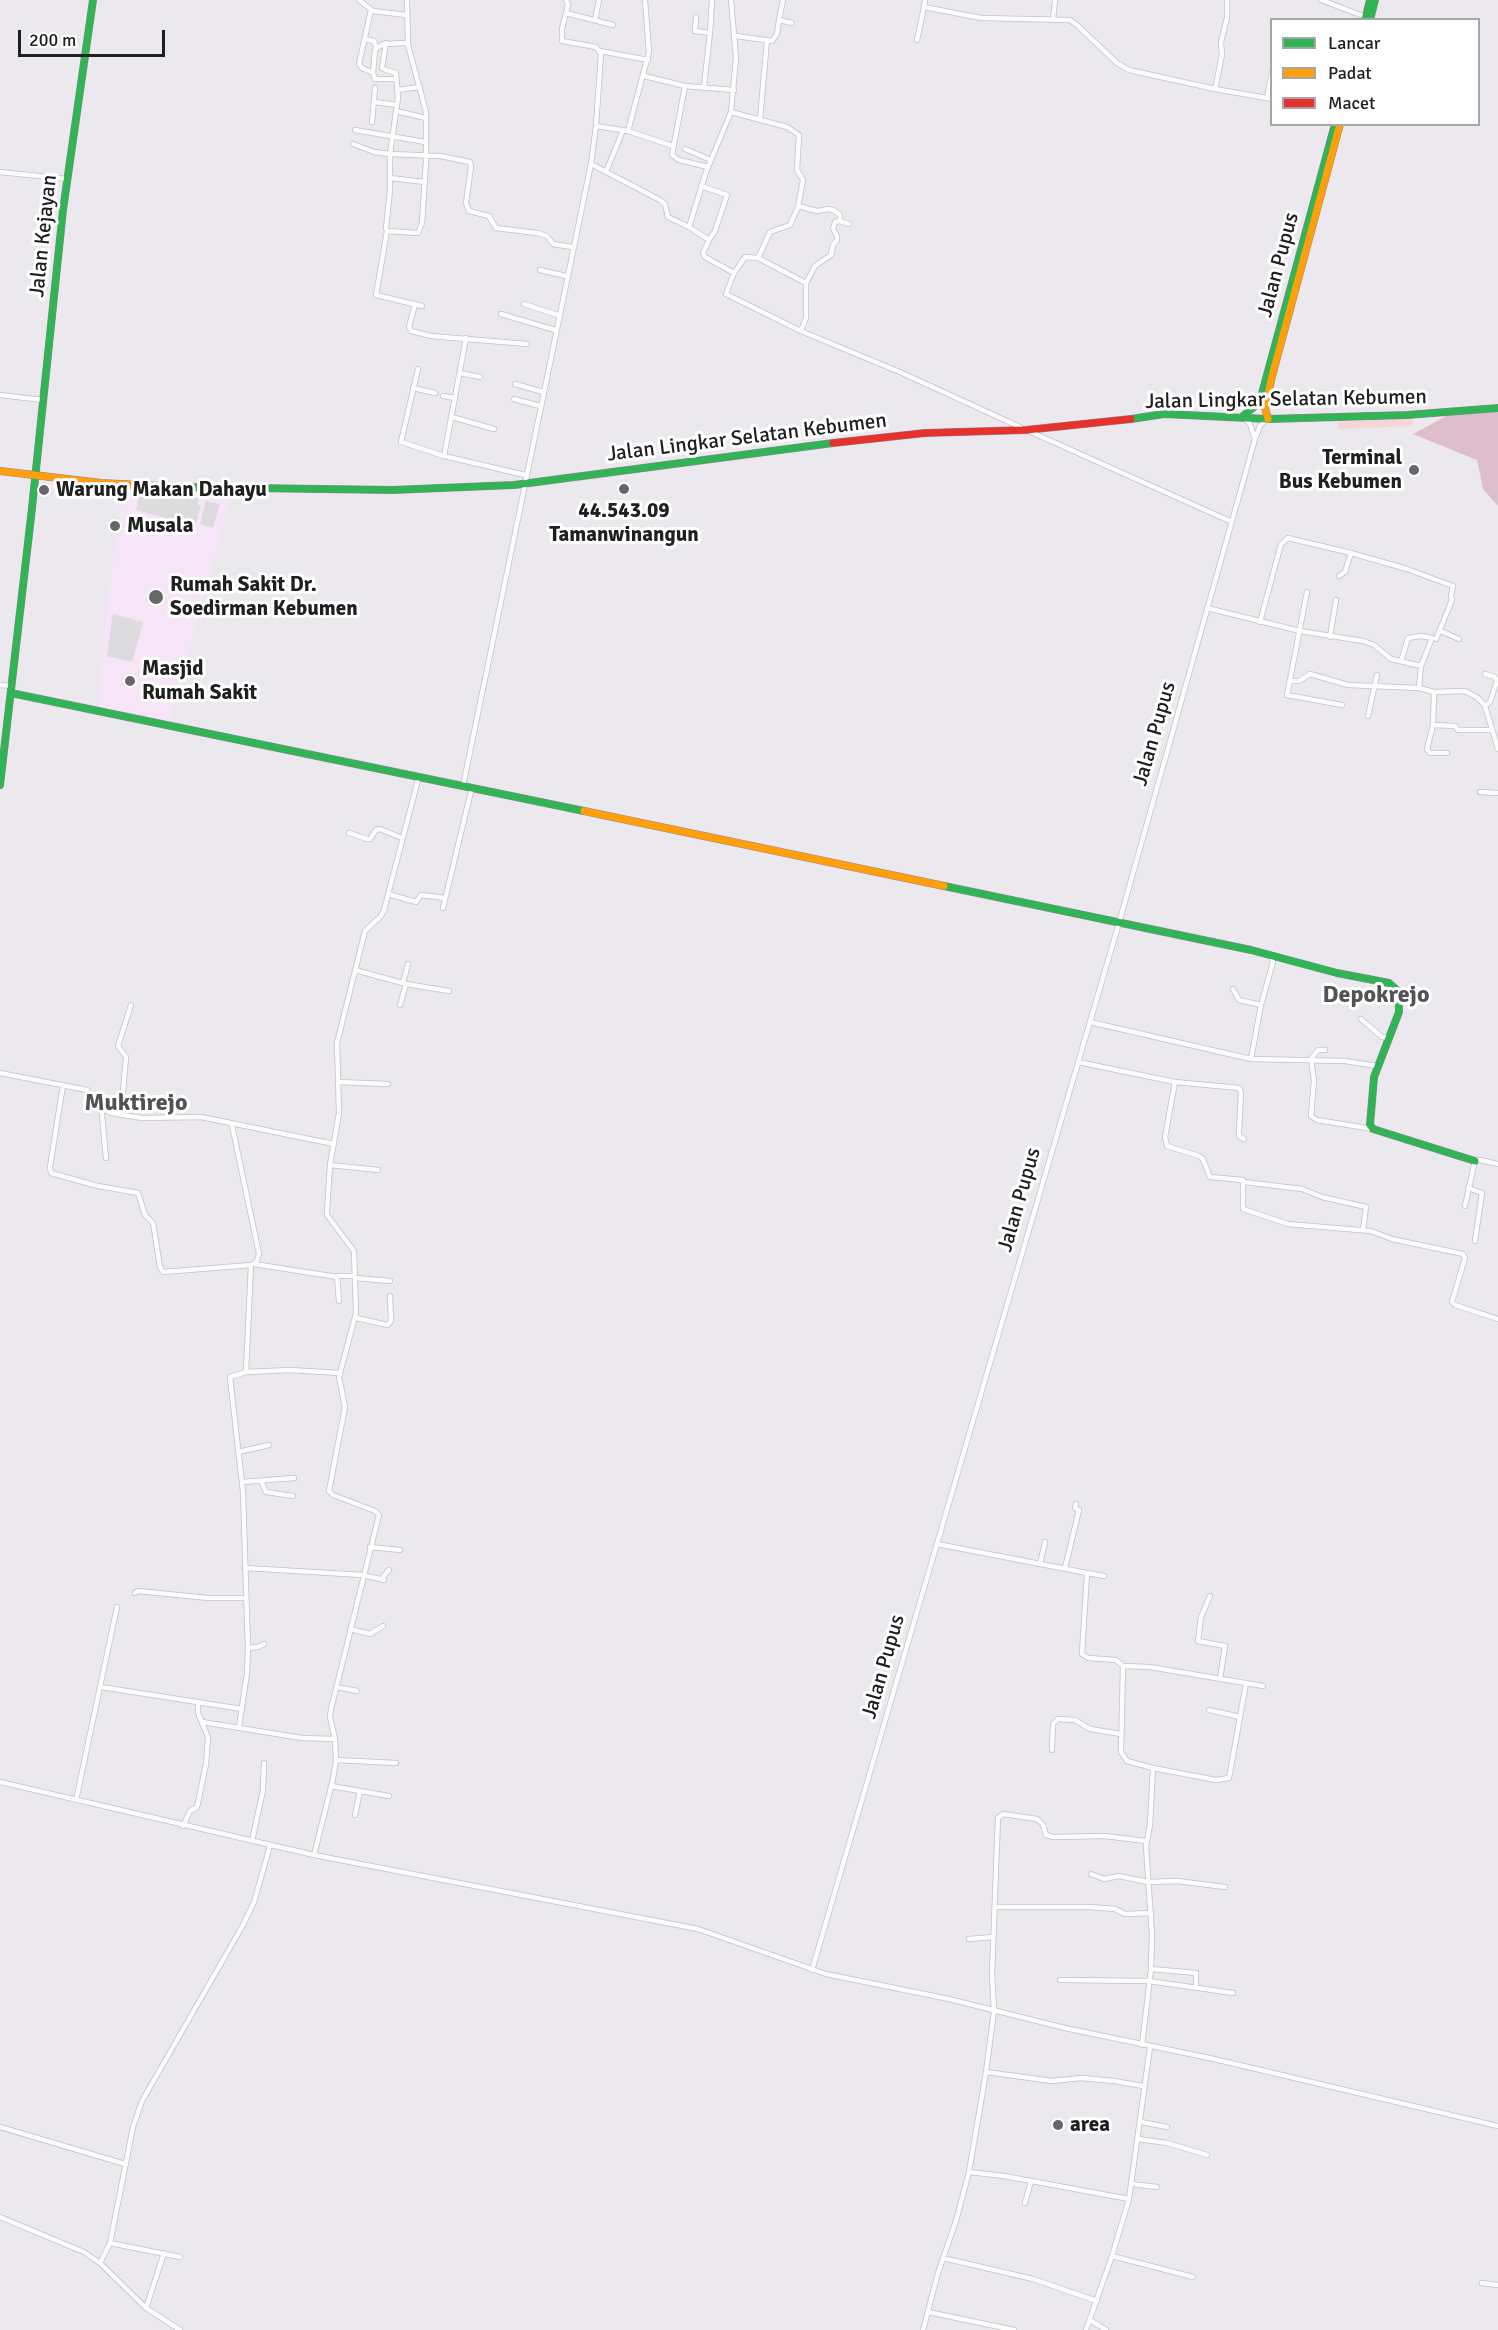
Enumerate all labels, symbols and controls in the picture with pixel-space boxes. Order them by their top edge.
scale bar [21,18,168,56]
legend [1270,18,1480,126]
text: 200 m [29,29,76,51]
text: Lancar [1328,32,1380,54]
text: Padat [1328,62,1372,84]
text: Macet [1328,92,1375,114]
street label: Jalan Kejayan [25,174,63,298]
street label: Jalan Pupus [1253,210,1305,320]
street label: Jalan Lingkar Selatan Kebumen [1145,385,1427,415]
street label: Jalan Lingkar Selatan Kebumen [606,408,888,468]
place label: Terminal Bus Kebumen [1279,445,1402,495]
marker: Terminal Bus Kebumen [1407,463,1421,477]
place label: Warung Makan Dahayu [56,477,267,503]
marker: 44.543.09 Tamanwinangun [617,482,631,496]
marker: Warung Makan Dahayu [37,483,51,497]
place label: 44.543.09 Tamanwinangun [549,498,699,548]
place label: Musala [127,513,194,539]
marker: Musala [108,519,122,533]
place label: Rumah Sakit Dr. Soedirman Kebumen [170,572,358,622]
marker: Rumah Sakit Dr. Soedirman Kebumen [147,588,165,606]
place label: Masjid Rumah Sakit [142,656,257,706]
marker: Masjid Rumah Sakit [123,674,137,688]
street label: Jalan Pupus [1128,679,1182,789]
district label: Depokrejo [1323,982,1429,1010]
district label: Muktirejo [85,1090,187,1118]
street label: Jalan Pupus [993,1145,1047,1255]
street label: Jalan Pupus [857,1612,911,1722]
place label: area [1070,2112,1110,2138]
marker: area [1051,2118,1065,2132]

